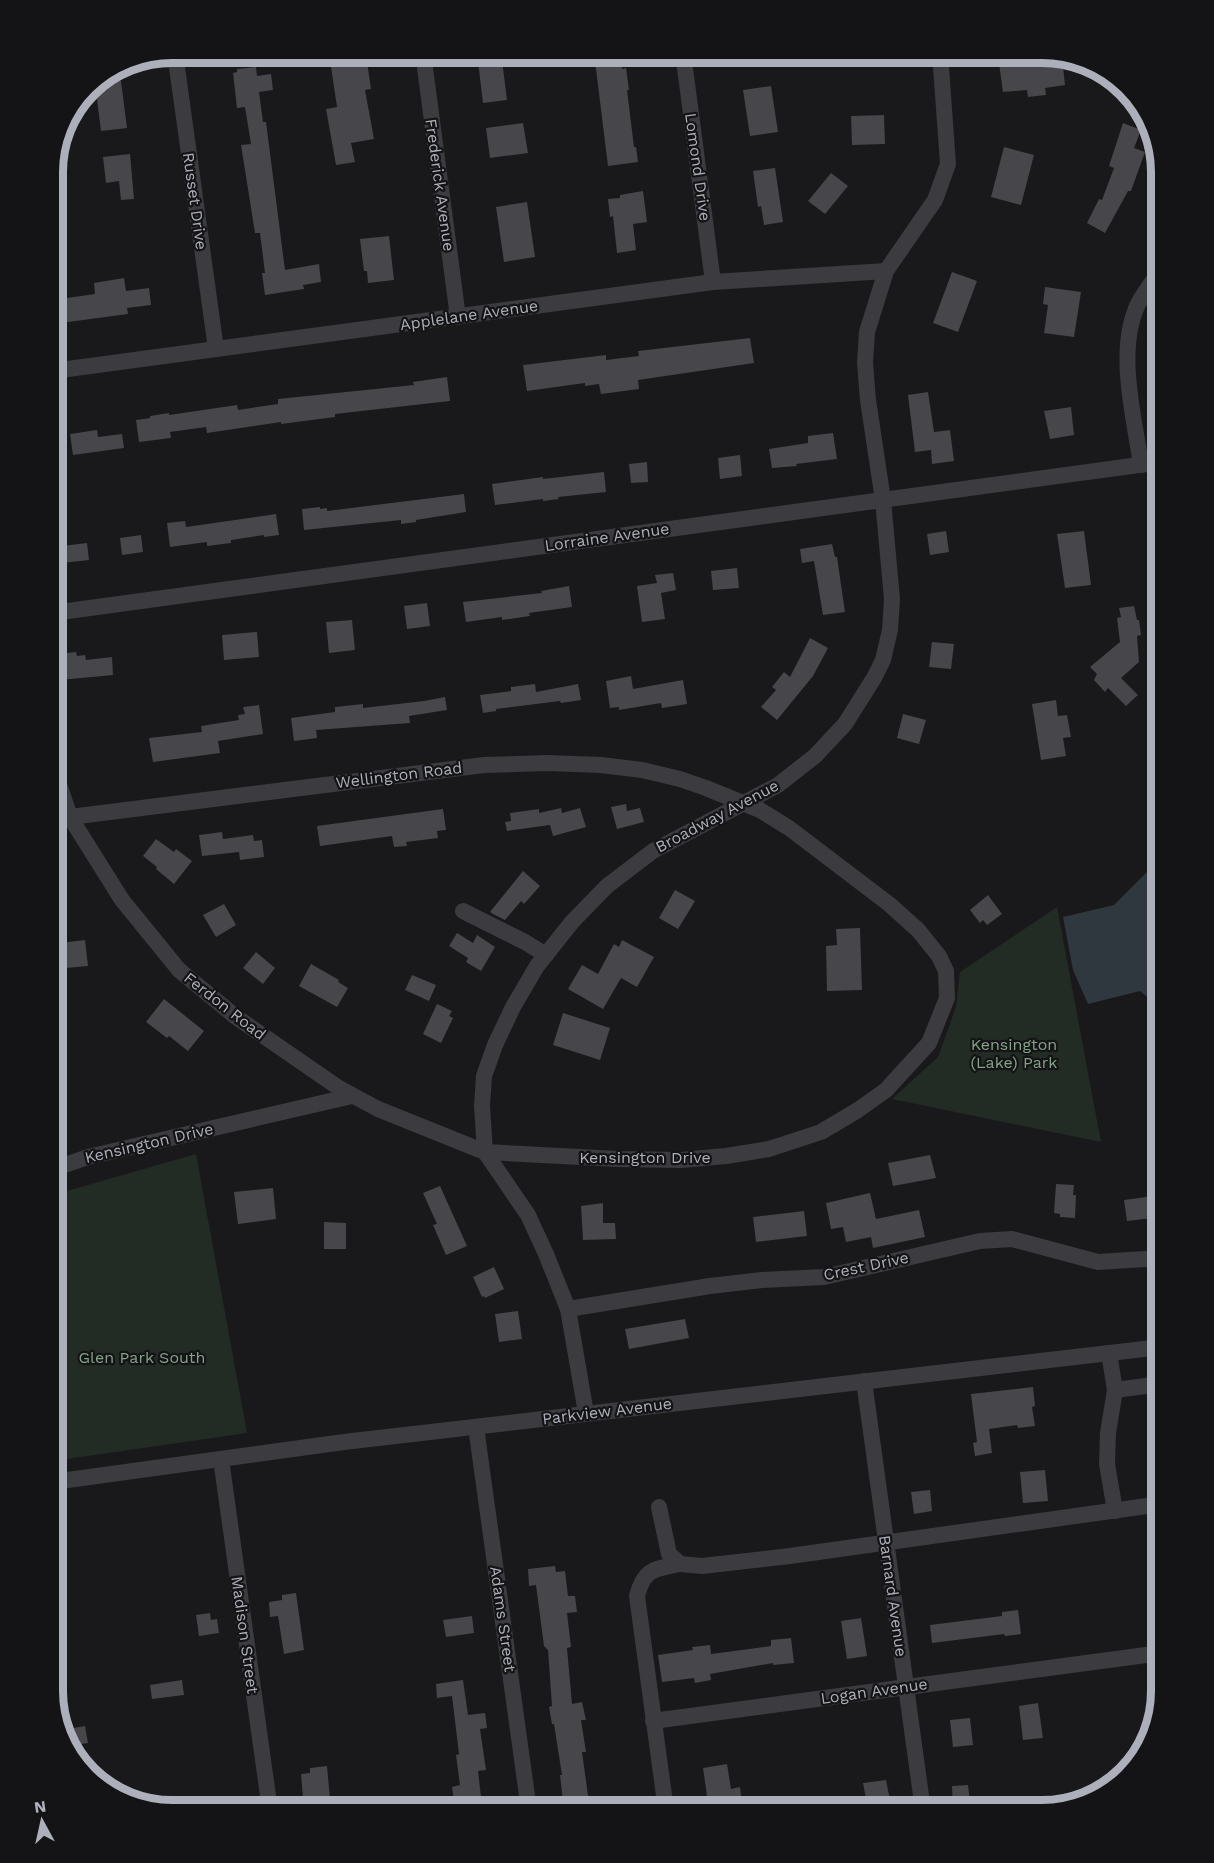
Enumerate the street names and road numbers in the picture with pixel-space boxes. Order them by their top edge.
street label: Lomond Drive [681,112,715,222]
street label: Frederick Avenue [421,117,459,253]
street label: Russet Drive [179,151,211,251]
street label: Applelane Avenue [399,296,539,334]
street label: Lorraine Avenue [543,519,671,555]
street label: Wellington Road [335,758,463,792]
street label: Broadway Avenue [652,776,782,856]
street label: Ferdon Road [180,968,270,1044]
street label: Kensington Drive [83,1119,215,1167]
street label: Kensington Drive [579,1148,711,1167]
street label: Crest Drive [822,1248,910,1284]
street label: Parkview Avenue [541,1394,673,1428]
street label: Barnard Avenue [875,1534,911,1658]
street label: Adams Street [486,1565,520,1673]
street label: Madison Street [227,1575,263,1695]
street label: Logan Avenue [819,1674,929,1708]

